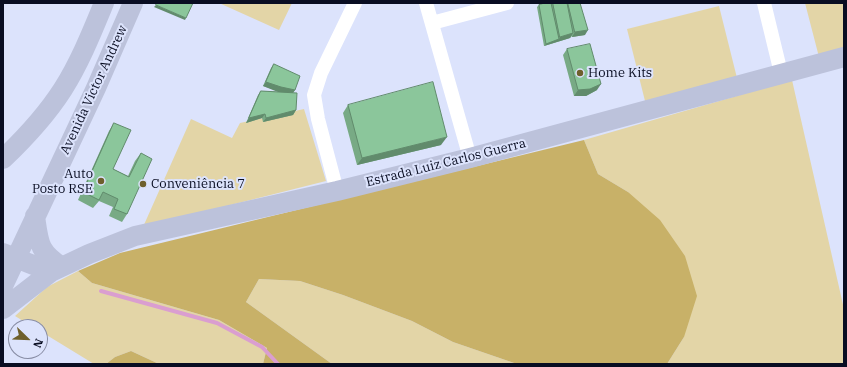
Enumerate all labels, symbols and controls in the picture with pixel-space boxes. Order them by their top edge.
street label: Avenida Victor Andrew [57,23,131,157]
place label: Home Kits [588,65,652,81]
marker: Home Kits [575,68,585,78]
street label: Estrada Luiz Carlos Guerra [364,136,528,190]
place label: Auto Posto RSE [32,166,93,197]
marker: Auto Posto RSE [96,176,106,186]
place label: Conveniência 7 [151,176,245,192]
marker: Conveniência 7 [138,179,148,189]
north arrow [8,319,48,359]
text: N [30,337,46,350]

